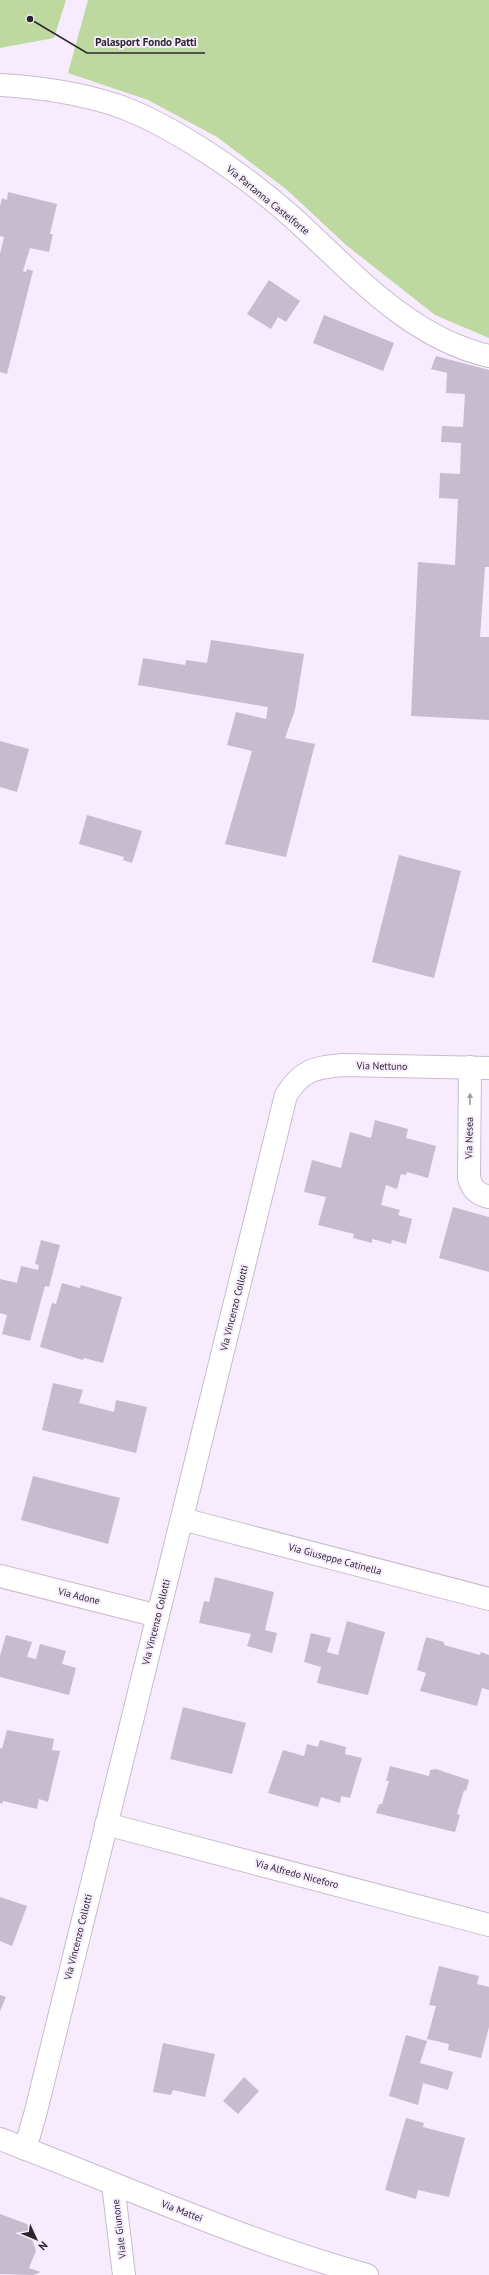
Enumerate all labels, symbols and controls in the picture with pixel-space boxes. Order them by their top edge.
callout: Palasport Fondo Patti [87,30,205,53]
text: Palasport Fondo Patti [95,35,197,49]
street label: Via Partanna Castelforte [223,162,312,238]
street label: Via Nettuno [355,1059,408,1073]
one-way arrow [467,1092,473,1105]
street label: Via Nesea [462,1117,476,1160]
street label: Via Vincenzo Collotti [217,1264,251,1353]
street label: Via Giuseppe Catinella [286,1540,383,1578]
street label: Via Vincenzo Collotti [139,1578,173,1667]
street label: Via Adone [56,1584,101,1607]
street label: Via Alfredo Niceforo [253,1856,340,1891]
street label: Via Vincenzo Collotti [61,1893,95,1982]
street label: Via Mattei [159,2197,205,2225]
street label: Viale Giunone [109,2199,129,2260]
north arrow [16,2219,56,2259]
text: N [36,2238,51,2253]

